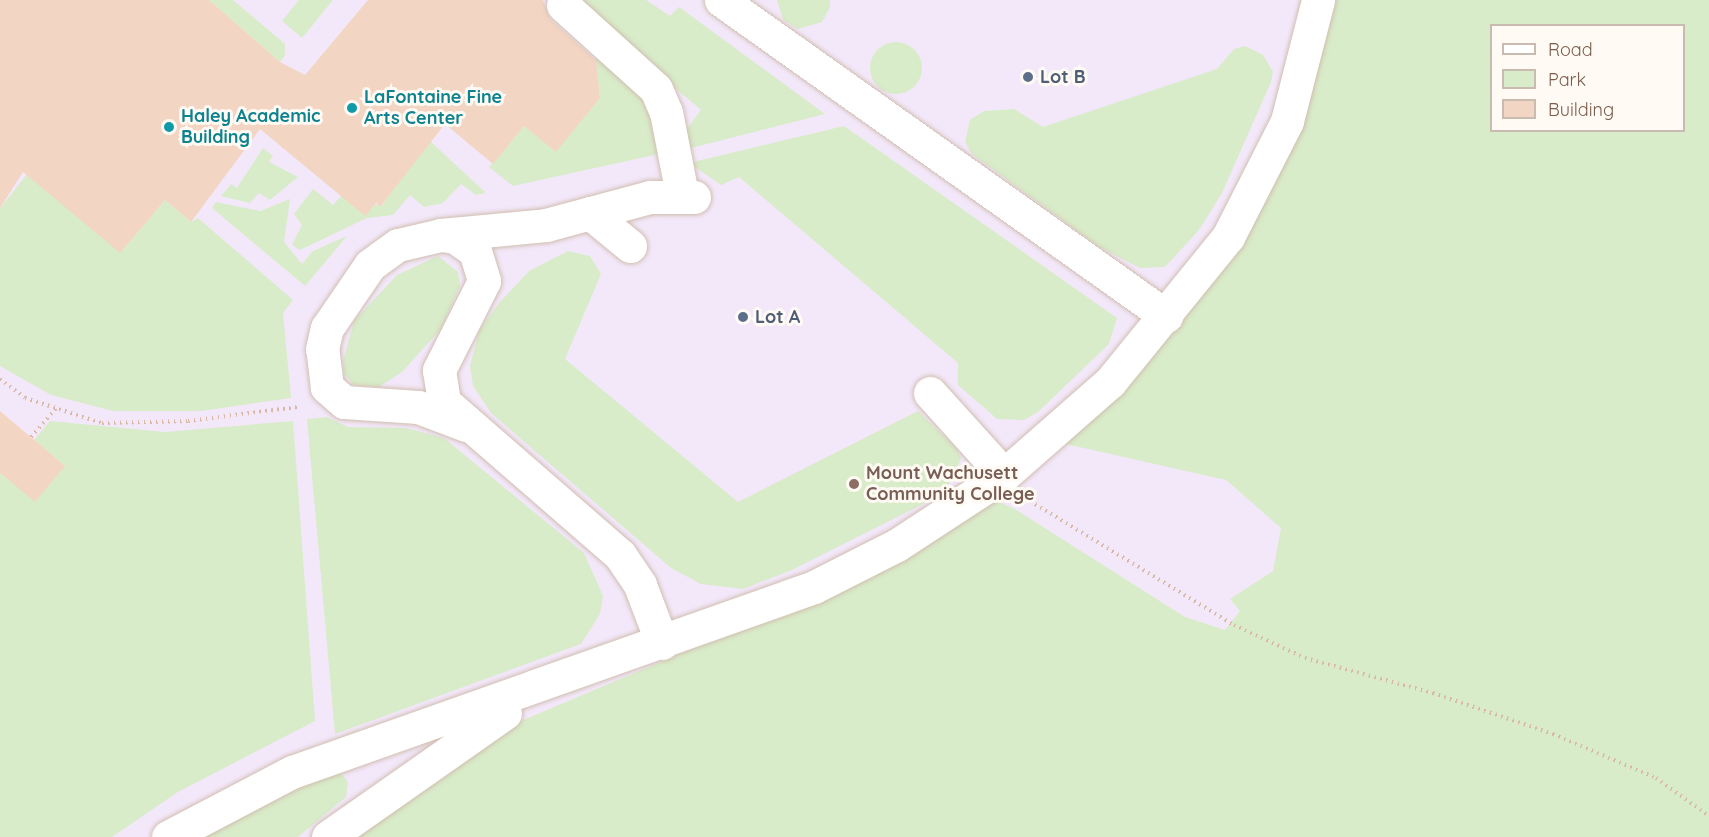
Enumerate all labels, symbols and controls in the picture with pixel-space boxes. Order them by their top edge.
legend [1490,24,1685,132]
text: Road [1548,38,1593,61]
place label: Lot B [1040,66,1086,88]
text: Park [1548,68,1586,91]
marker: Lot B [1021,70,1035,84]
place label: LaFontaine Fine Arts Center [364,87,502,130]
text: Building [1548,98,1614,121]
marker: LaFontaine Fine Arts Center [345,101,359,115]
place label: Haley Academic Building [181,106,320,148]
marker: Haley Academic Building [162,120,176,134]
place label: Lot A [755,306,800,328]
marker: Lot A [736,310,750,324]
place label: Mount Wachusett Community College [866,463,1035,506]
marker: Mount Wachusett Community College [847,477,861,491]

